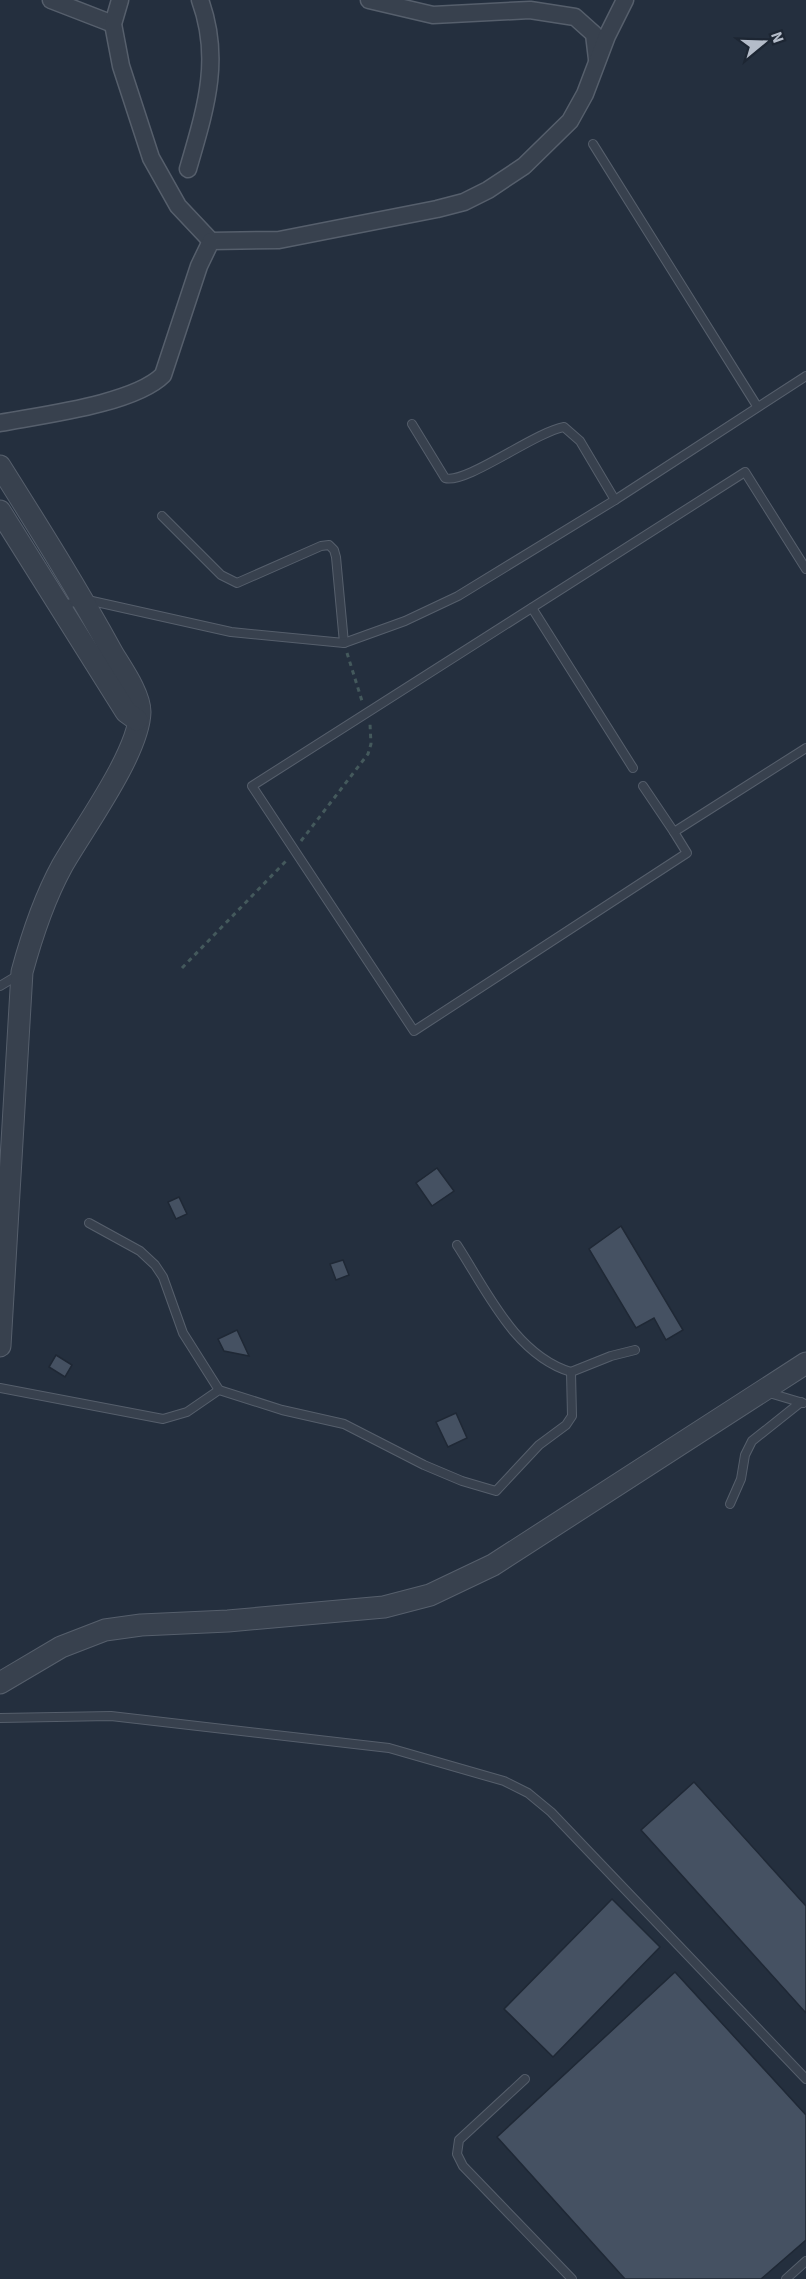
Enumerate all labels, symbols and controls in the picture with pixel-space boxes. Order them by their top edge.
north arrow [734,12,794,72]
text: N [765,29,789,46]

